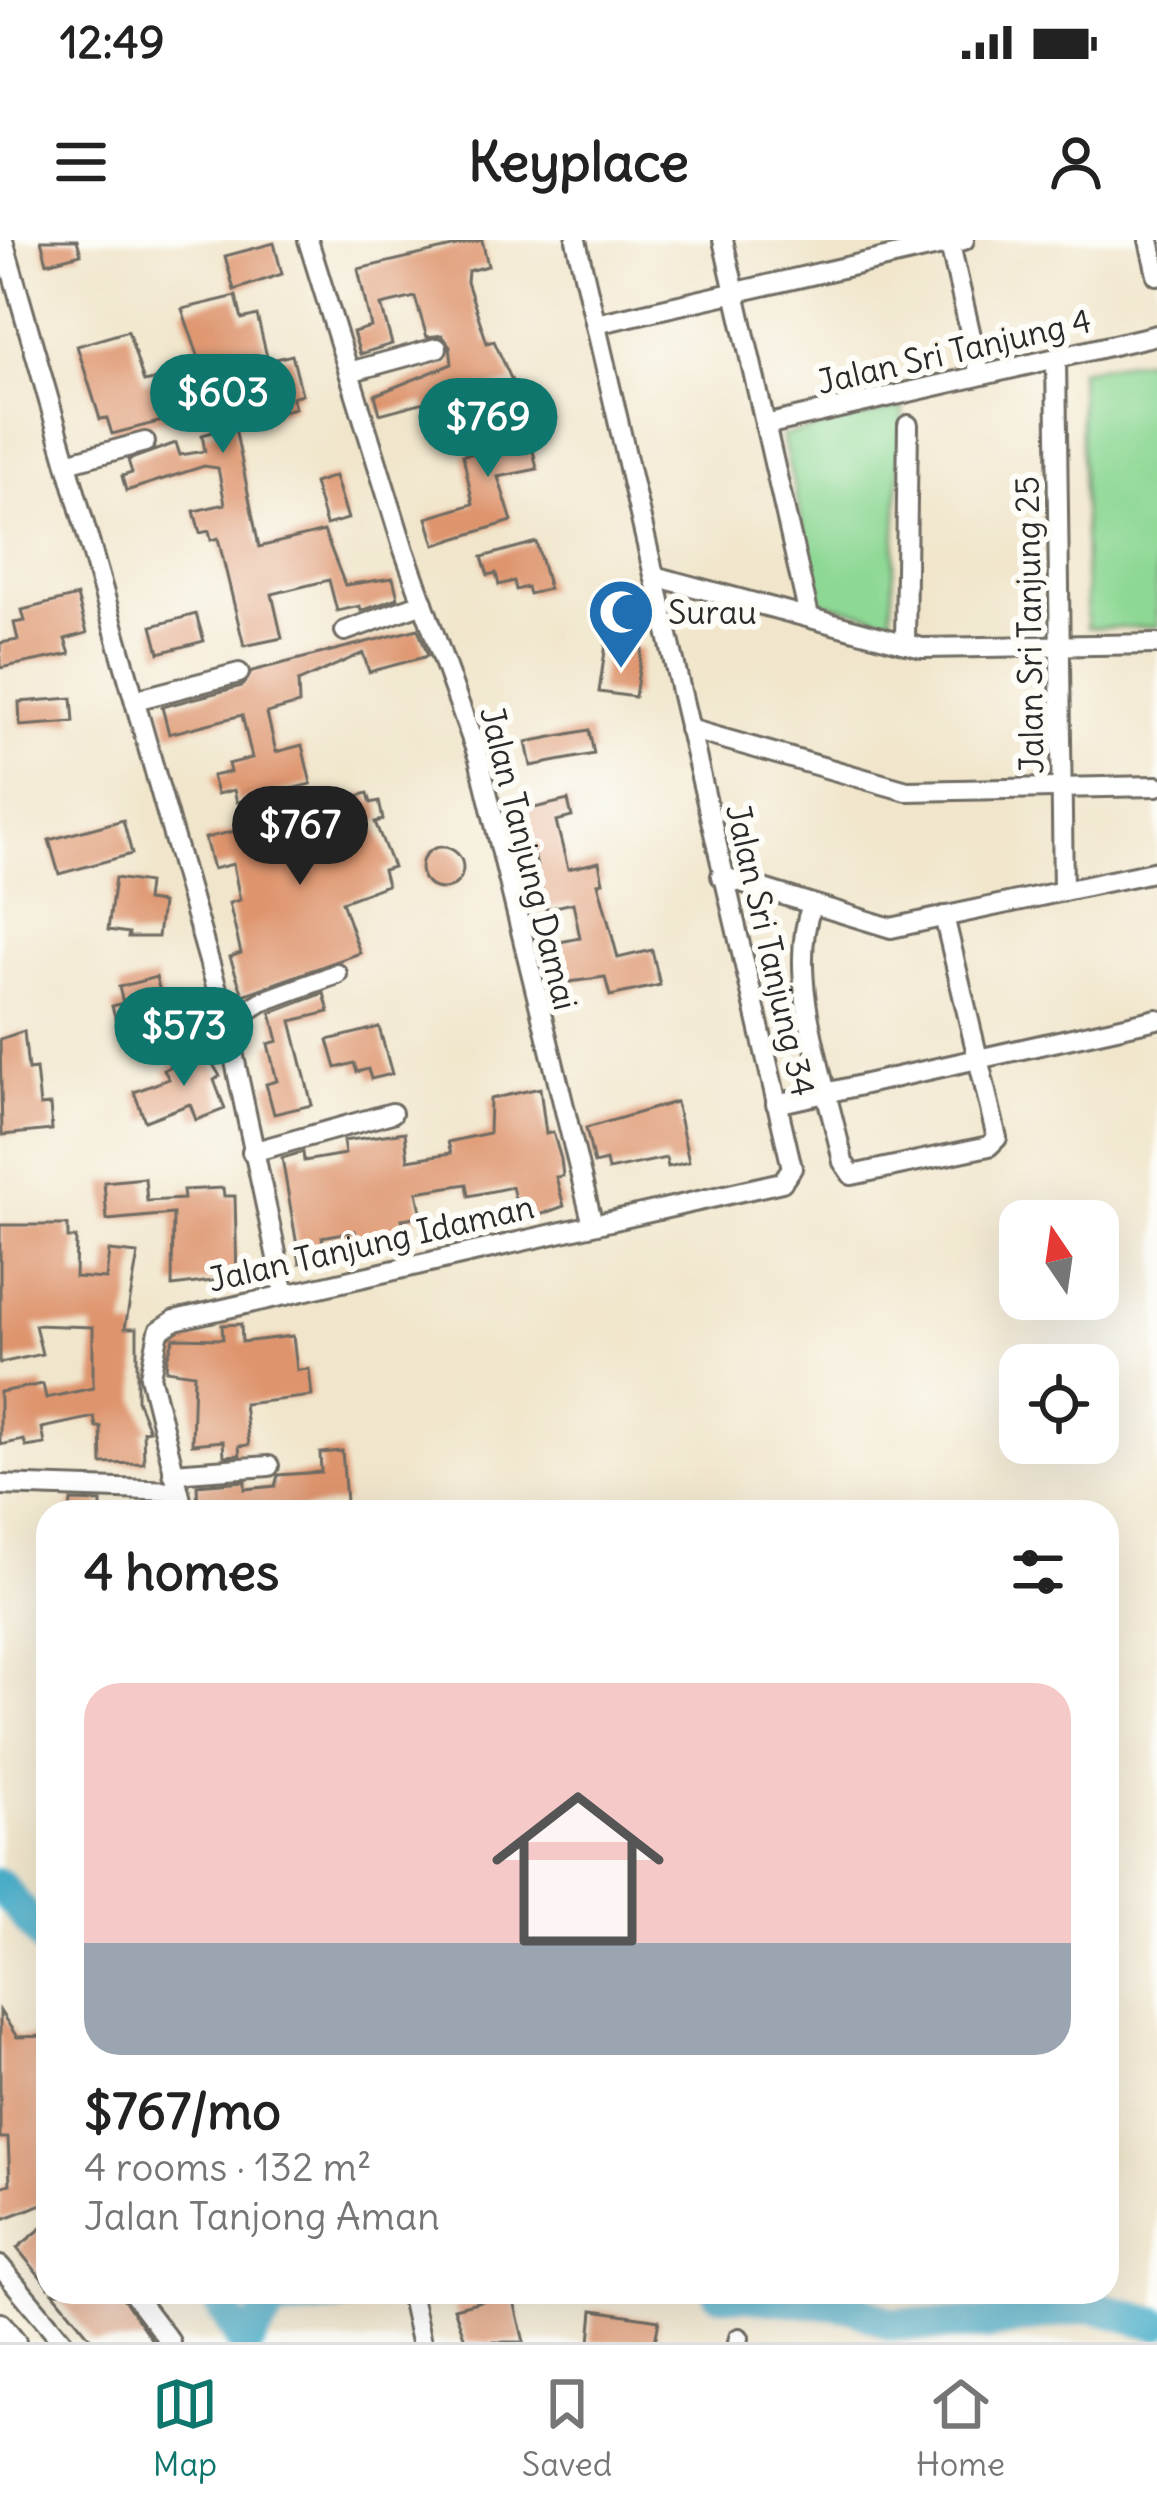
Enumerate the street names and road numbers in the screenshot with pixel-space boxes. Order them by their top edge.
street label: Jalan Sri Tanjung 4 [813,299,1095,403]
street label: Jalan Sri Tanjung 25 [1005,476,1053,774]
street label: Jalan Tanjung Damai [471,702,587,1014]
street label: Jalan Sri Tanjung 34 [717,800,825,1100]
street label: Jalan Tanjung Idaman [204,1185,538,1301]

